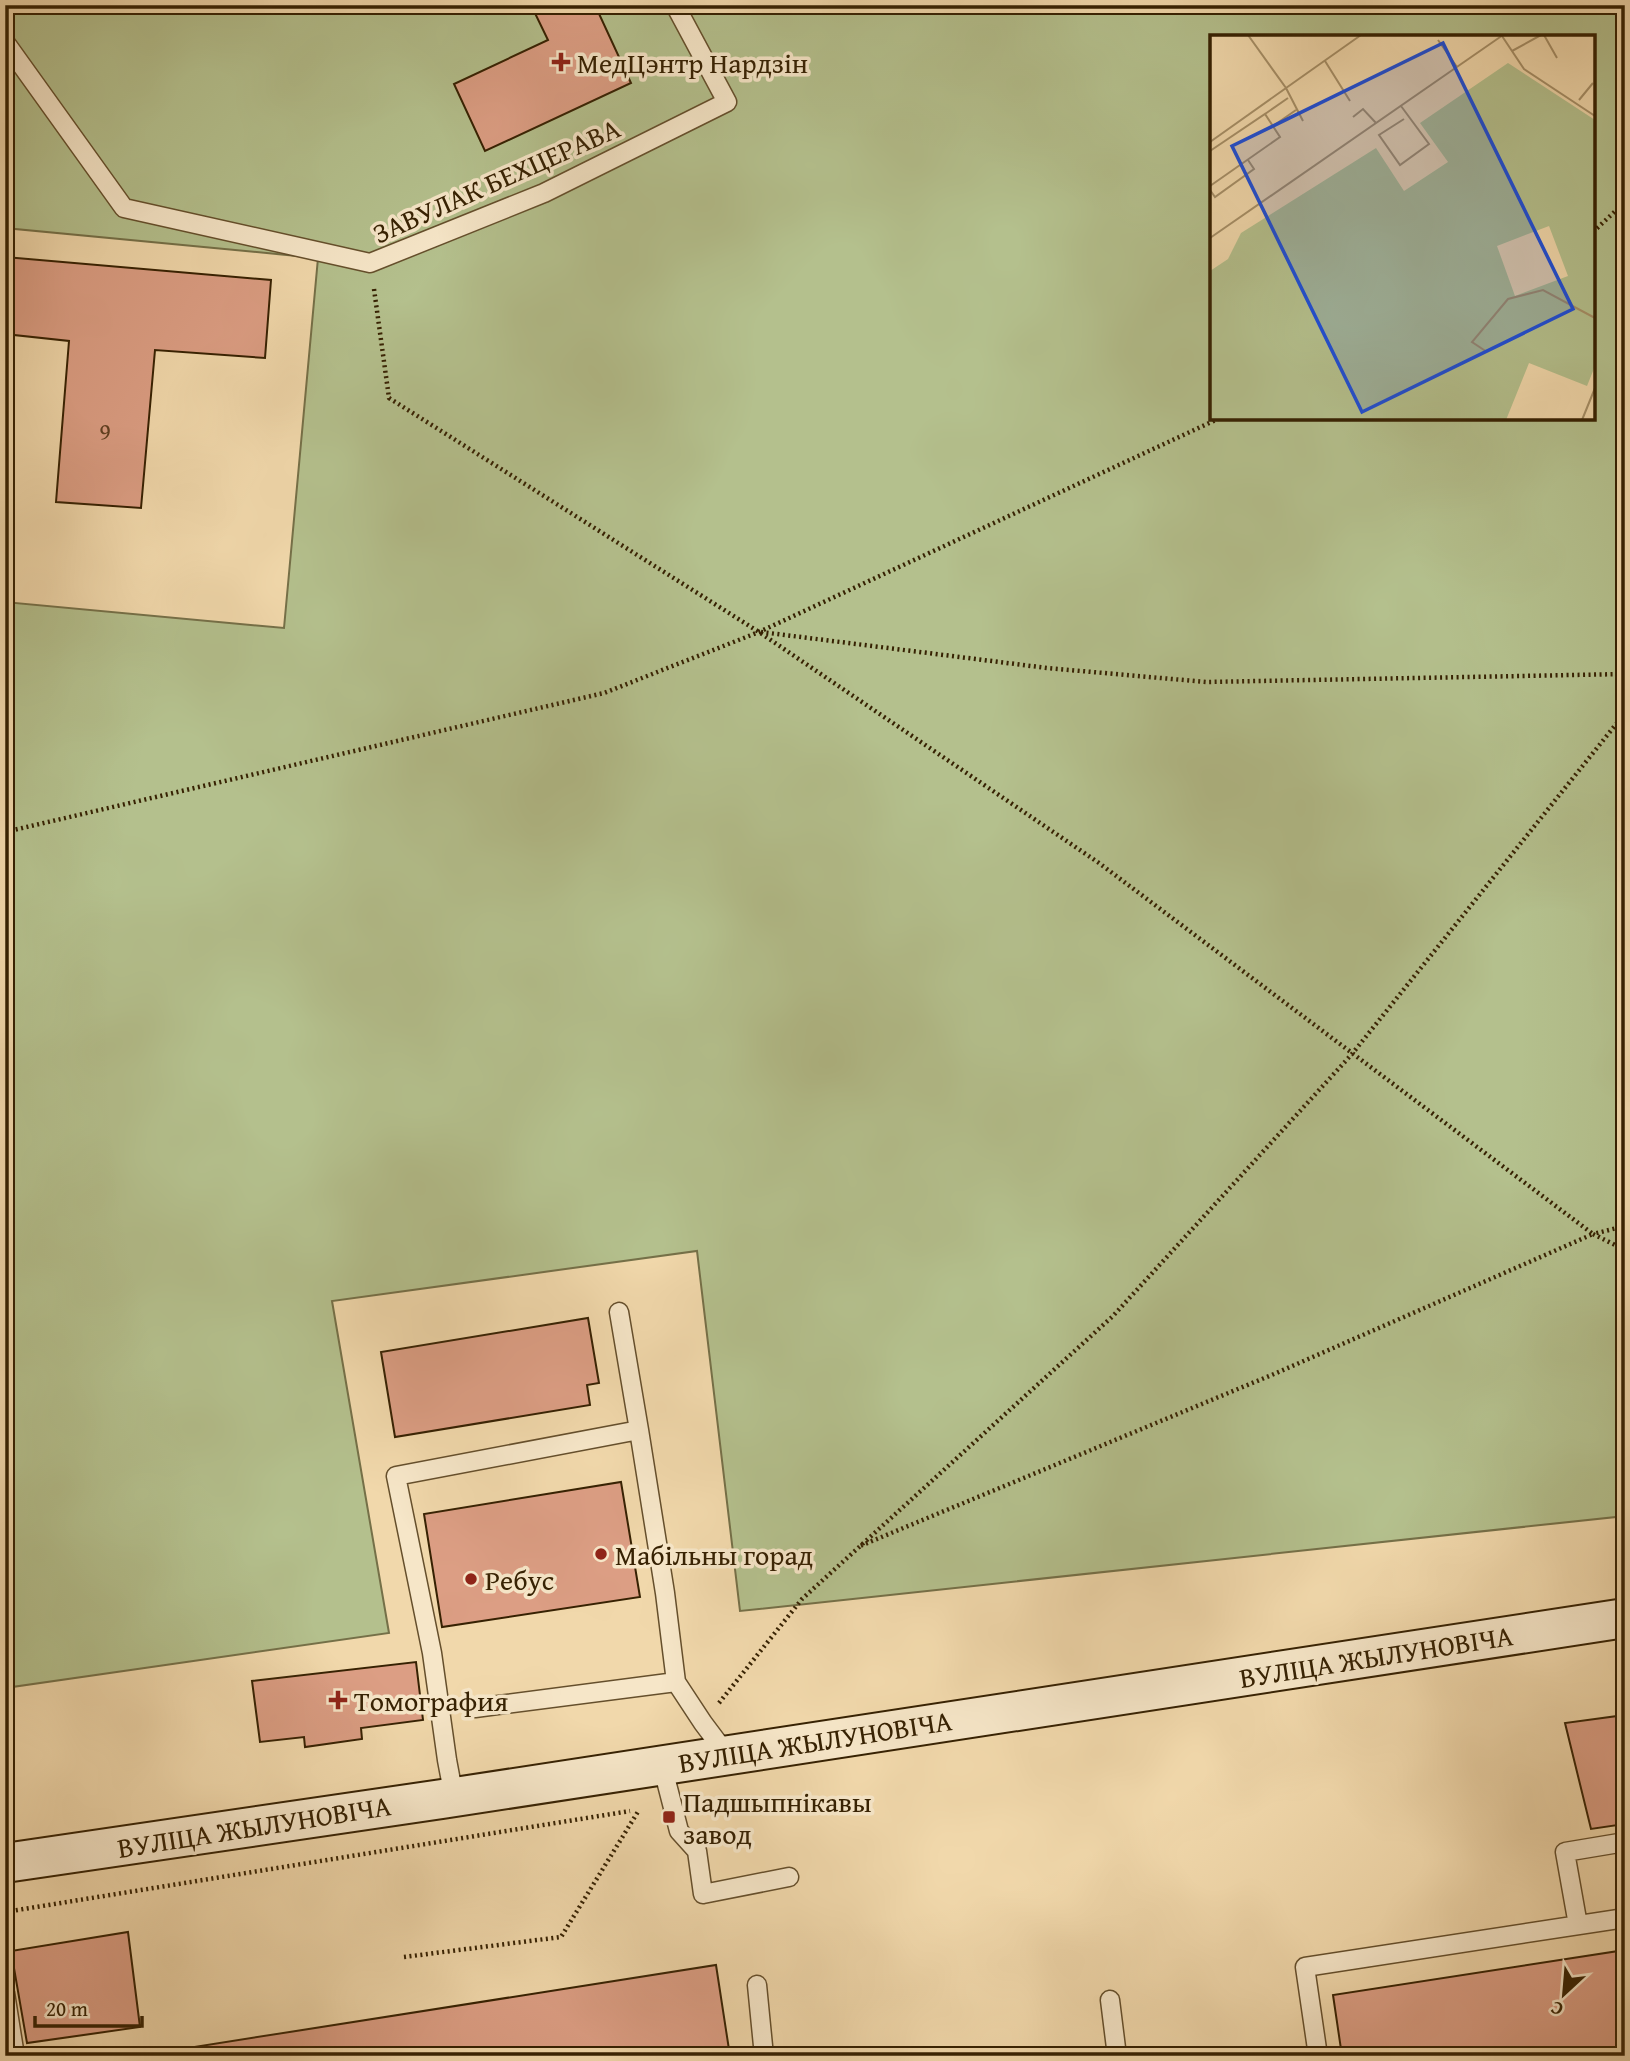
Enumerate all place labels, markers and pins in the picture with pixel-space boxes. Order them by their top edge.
place label: МедЦэнтр Нардзін [577,42,808,83]
marker: МедЦэнтр Нардзін [551,52,571,72]
place label: Мабільны горад [615,1534,813,1575]
marker: Мабільны горад [593,1546,609,1562]
place label: Ребус [485,1559,554,1600]
marker: Ребус [463,1571,479,1587]
place label: Томография [354,1680,508,1721]
marker: Томография [328,1690,348,1710]
place label: Падшыпнікавы завод [683,1781,872,1854]
marker: Падшыпнікавы завод [661,1809,677,1825]

